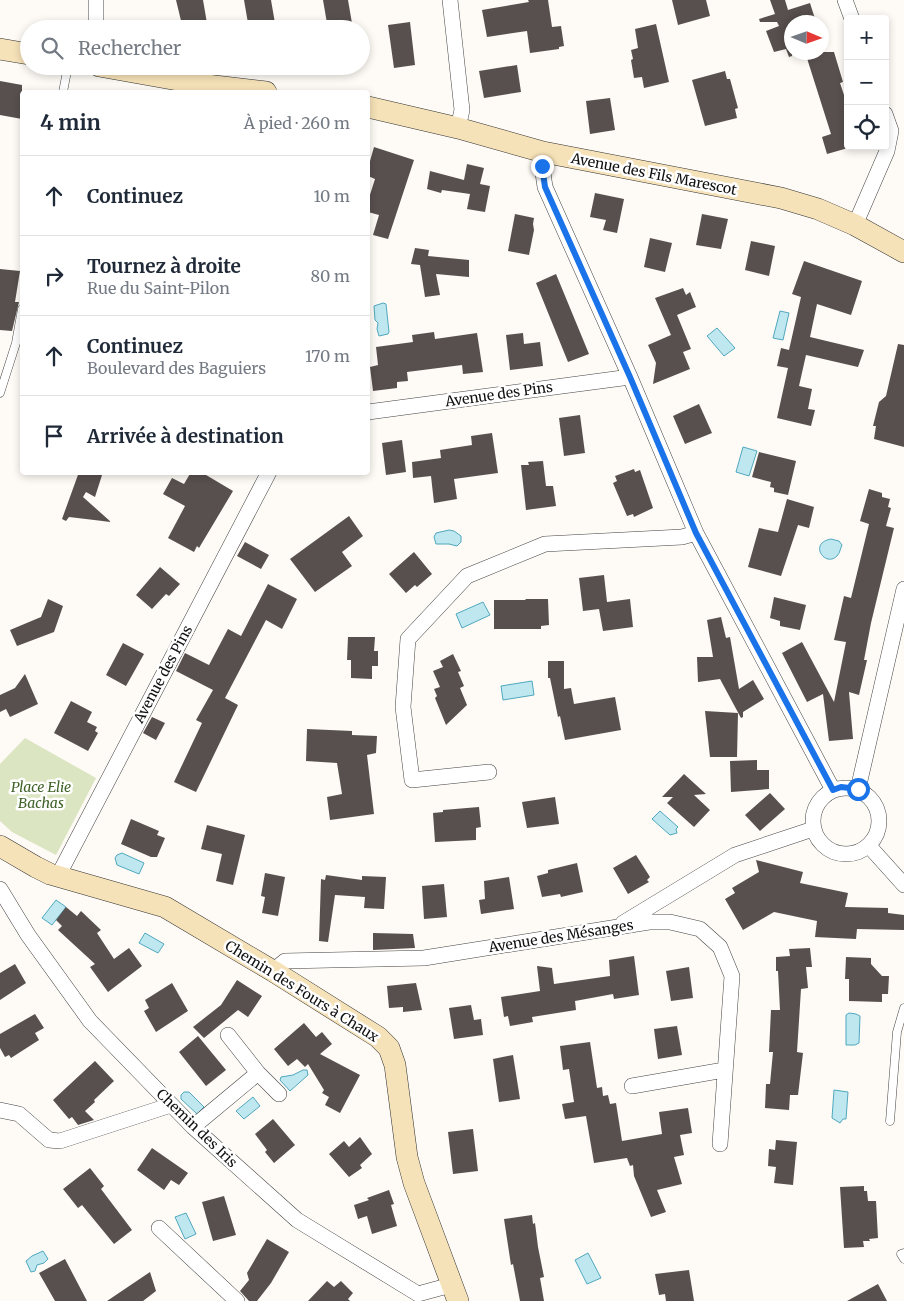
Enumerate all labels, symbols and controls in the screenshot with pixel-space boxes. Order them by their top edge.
north arrow [784,15,829,60]
map controls [844,15,889,150]
button: + [844,15,889,60]
search box [20,20,370,75]
icon: search [38,34,66,62]
text: Rechercher [78,36,181,60]
button: − [844,60,889,105]
button: locate [844,105,889,150]
text: 4 min [40,109,101,136]
text: À pied · 260 m [244,113,350,133]
street label: Avenue des Fils Marescot [569,149,739,199]
route end [531,155,554,178]
icon: ahead [40,182,68,210]
text: Continuez [87,184,183,208]
text: 10 m [313,186,350,206]
text: Tournez à droite [87,254,241,278]
icon: right [40,262,68,290]
text: 80 m [311,266,350,286]
text: Rue du Saint-Pilon [87,278,230,298]
text: Continuez [87,334,183,358]
icon: ahead [40,342,68,370]
text: 170 m [305,346,350,366]
text: Boulevard des Baguiers [87,358,266,378]
street label: Avenue des Pins [443,378,554,411]
icon: arrive [40,422,68,450]
text: Arrivée à destination [87,424,284,448]
street label: Avenue des Pins [129,622,196,727]
park label: Place Elie Bachas [11,778,71,812]
route start [847,778,870,801]
street label: Avenue des Mésanges [486,916,635,956]
street label: Chemin des Fours à Chaux [222,936,383,1046]
street label: Chemin des Iris [153,1085,241,1171]

